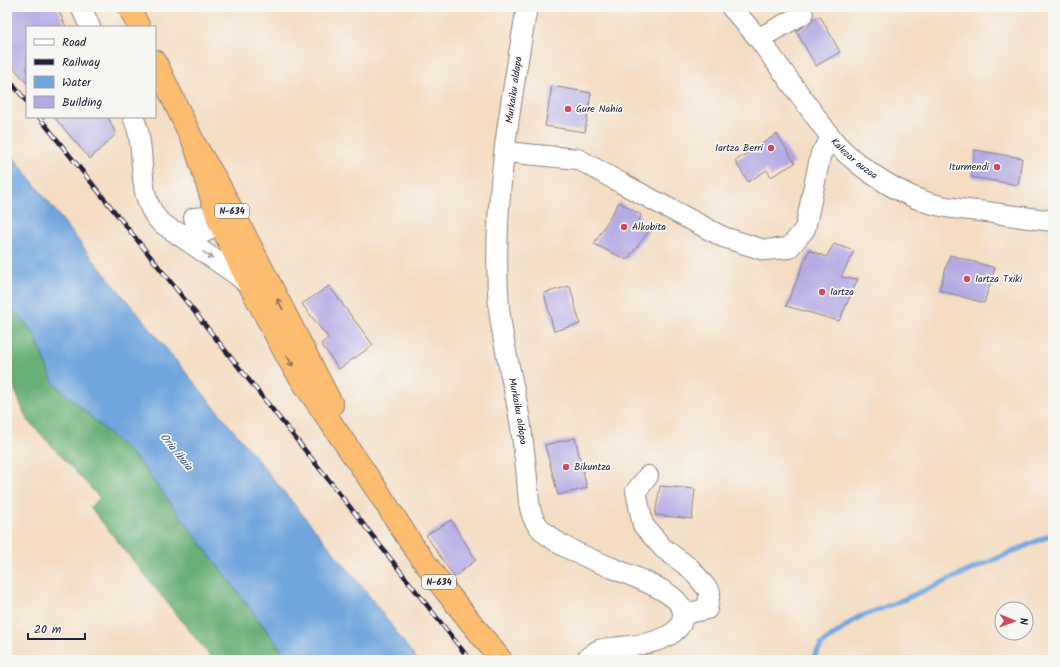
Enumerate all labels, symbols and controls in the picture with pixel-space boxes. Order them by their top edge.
legend [26,26,156,118]
text: Road [62,33,87,52]
text: Railway [62,53,100,72]
street label: Murkaiku aldapa [501,55,527,125]
text: Water [62,73,92,92]
text: Building [62,93,102,112]
place label: Gure Nahia [576,101,623,117]
marker: Gure Nahia [563,104,573,114]
street label: Kalezar auzoa [827,134,881,184]
place label: Iartza Berri [715,140,764,156]
marker: Iartza Berri [766,143,776,153]
place label: Iturmendi [949,159,990,175]
marker: Iturmendi [992,162,1002,172]
road number: N-634 [215,204,249,218]
place label: Alkobita [632,219,666,235]
marker: Alkobita [619,222,629,232]
one-way arrow [202,251,213,259]
place label: Iartza Txiki [975,271,1023,287]
marker: Iartza Txiki [962,274,972,284]
place label: Iartza [830,284,854,300]
marker: Iartza [817,287,827,297]
one-way arrow [276,298,283,310]
one-way arrow [287,355,295,367]
street label: Murkaiku aldapa [504,376,531,446]
water label: Oria ibaia [155,429,197,475]
place label: Bikuntza [574,459,611,475]
marker: Bikuntza [561,462,571,472]
road number: N-634 [422,575,456,589]
north arrow [994,601,1034,641]
scale bar [28,615,85,641]
text: N [1014,618,1032,625]
text: 20 m [34,620,62,639]

